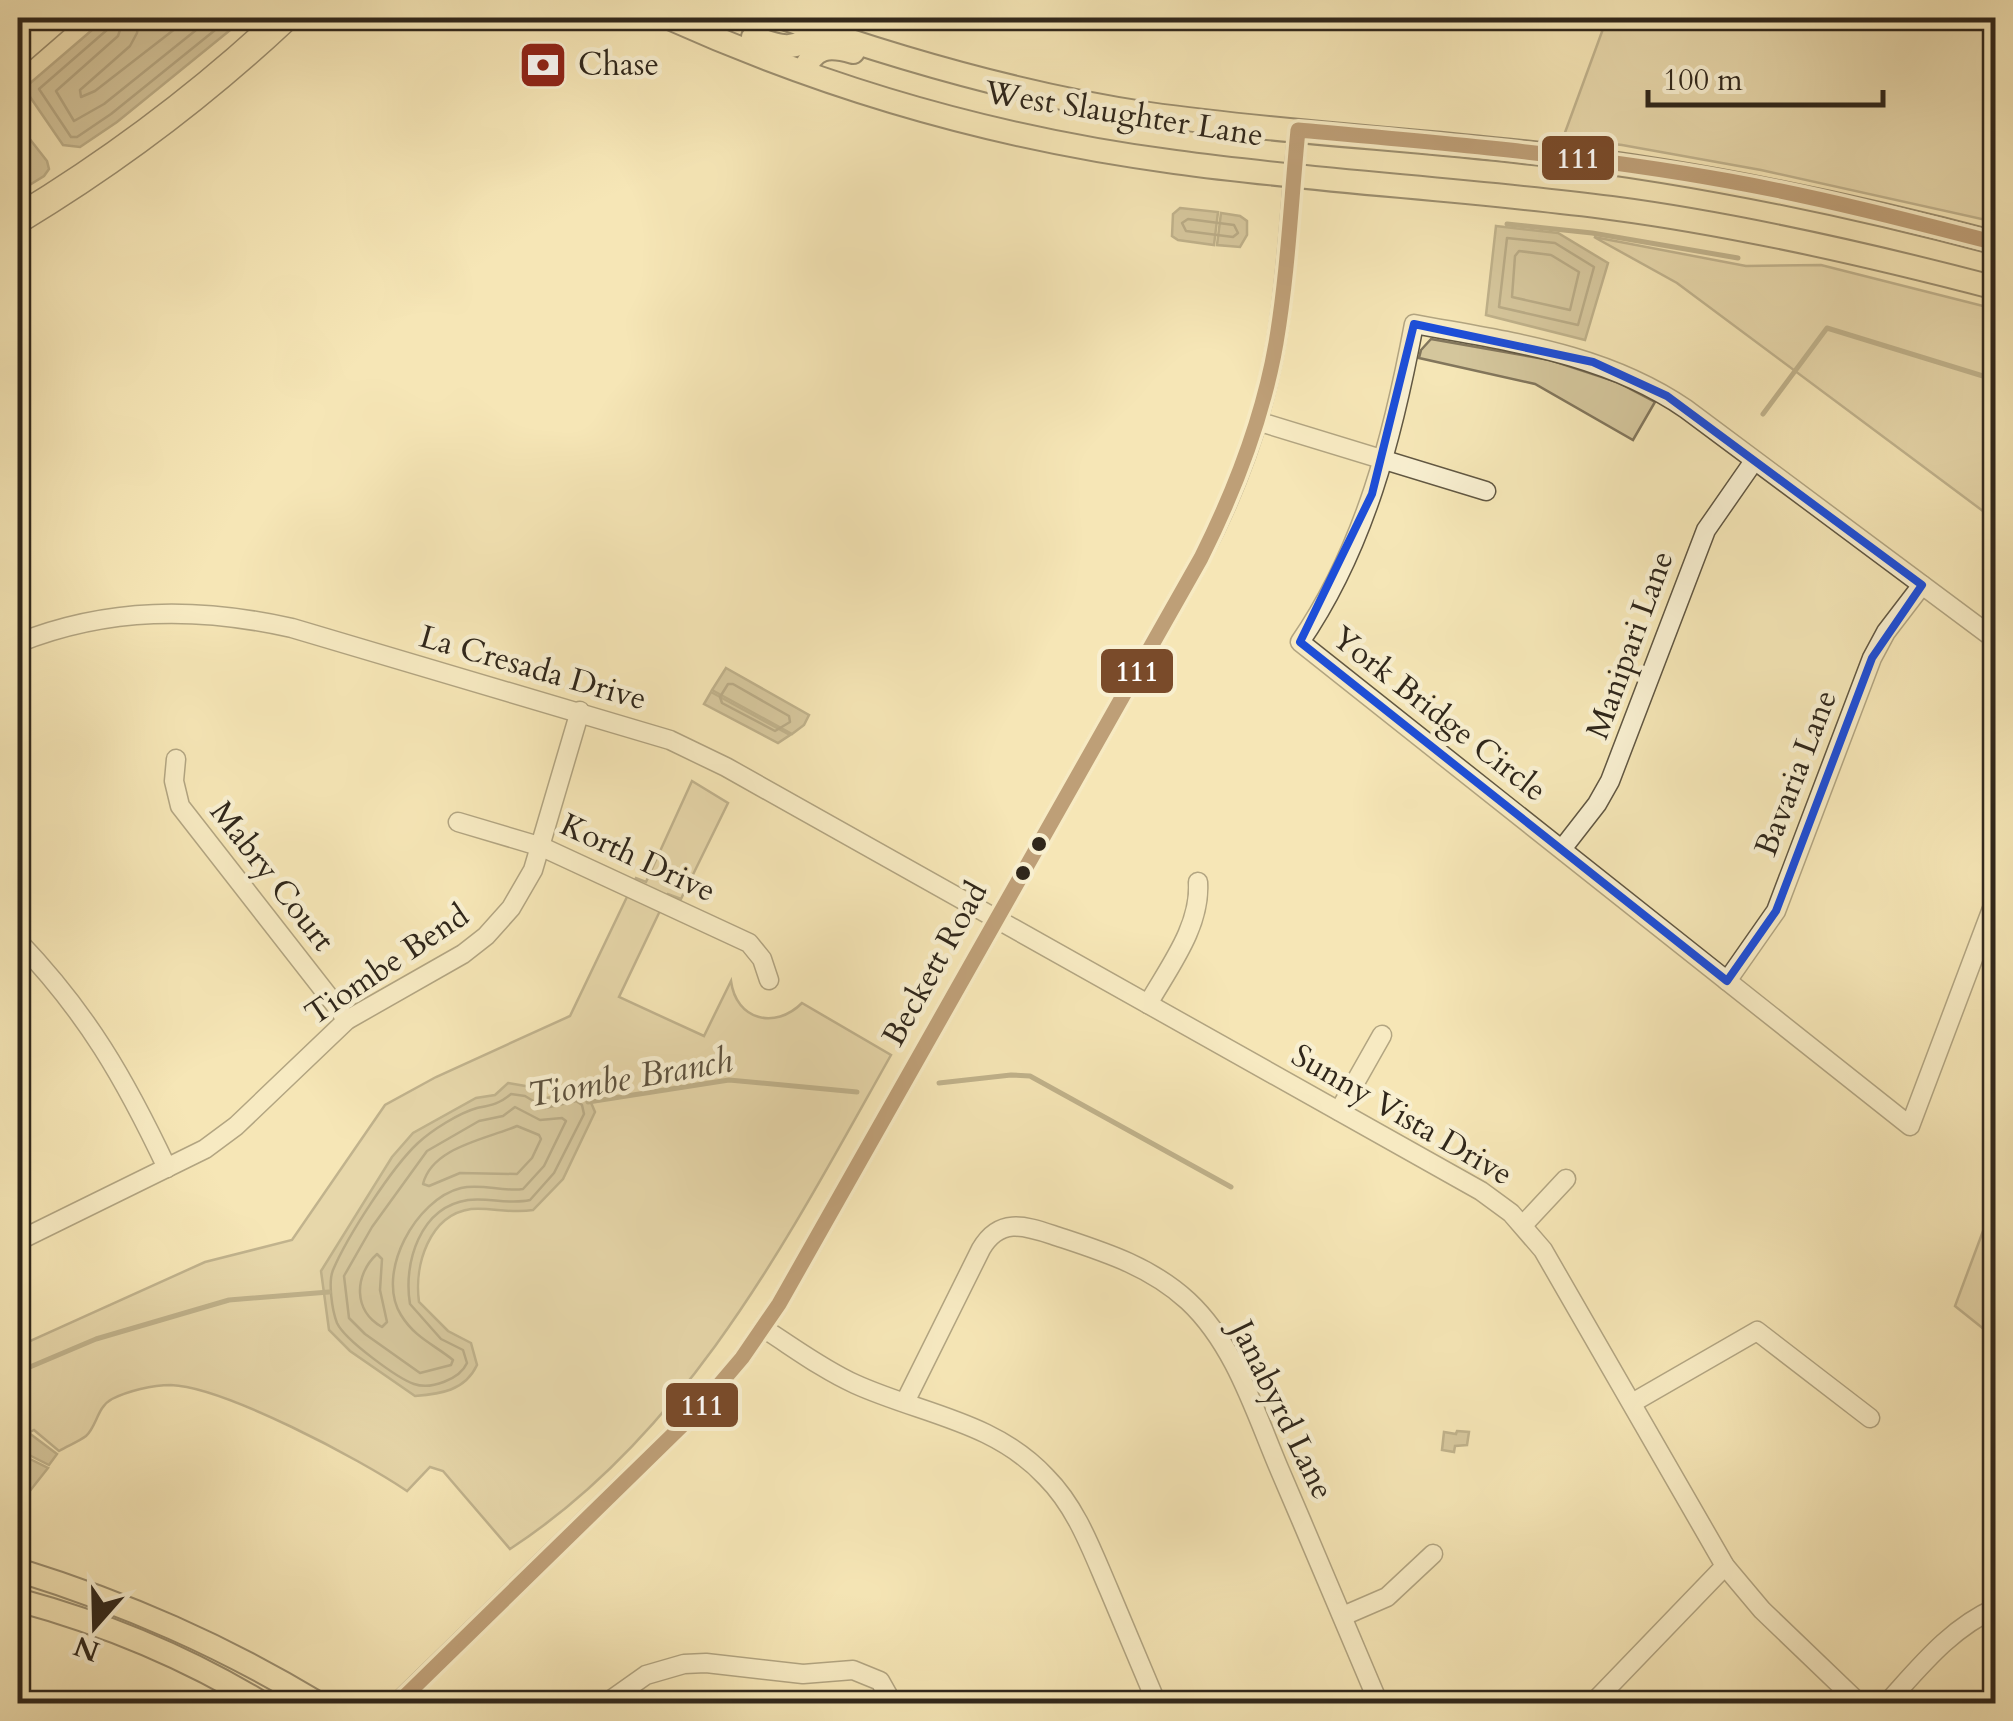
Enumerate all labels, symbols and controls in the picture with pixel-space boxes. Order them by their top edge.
bank icon: Chase [517,39,569,91]
place label: Chase [578,43,659,87]
scale bar [1648,45,1883,107]
text: 100 m [1663,60,1743,101]
street label: West Slaughter Lane [981,70,1266,158]
line badge: 111 [1540,134,1616,182]
text: 111 [1556,140,1600,178]
street label: Manipari Lane [1576,545,1684,745]
street label: La Cresada Drive [415,615,651,721]
street label: York Bridge Circle [1322,616,1556,812]
line badge: 111 [1099,647,1175,695]
text: 111 [1115,653,1159,691]
street label: Bavaria Lane [1744,684,1848,862]
street label: Mabry Court [199,792,345,960]
street label: Korth Drive [553,803,723,913]
unlabelled marker [1029,834,1049,854]
unlabelled marker [1013,863,1033,883]
street label: Beckett Road [872,874,998,1054]
street label: Tiombe Bend [297,894,477,1036]
street label: Sunny Vista Drive [1283,1034,1521,1196]
water label: Tiombe Branch [524,1036,736,1120]
street label: Janabyrd Lane [1218,1310,1344,1507]
line badge: 111 [664,1381,740,1429]
text: 111 [680,1387,724,1425]
north arrow [45,1576,145,1676]
text: N [69,1627,105,1671]

